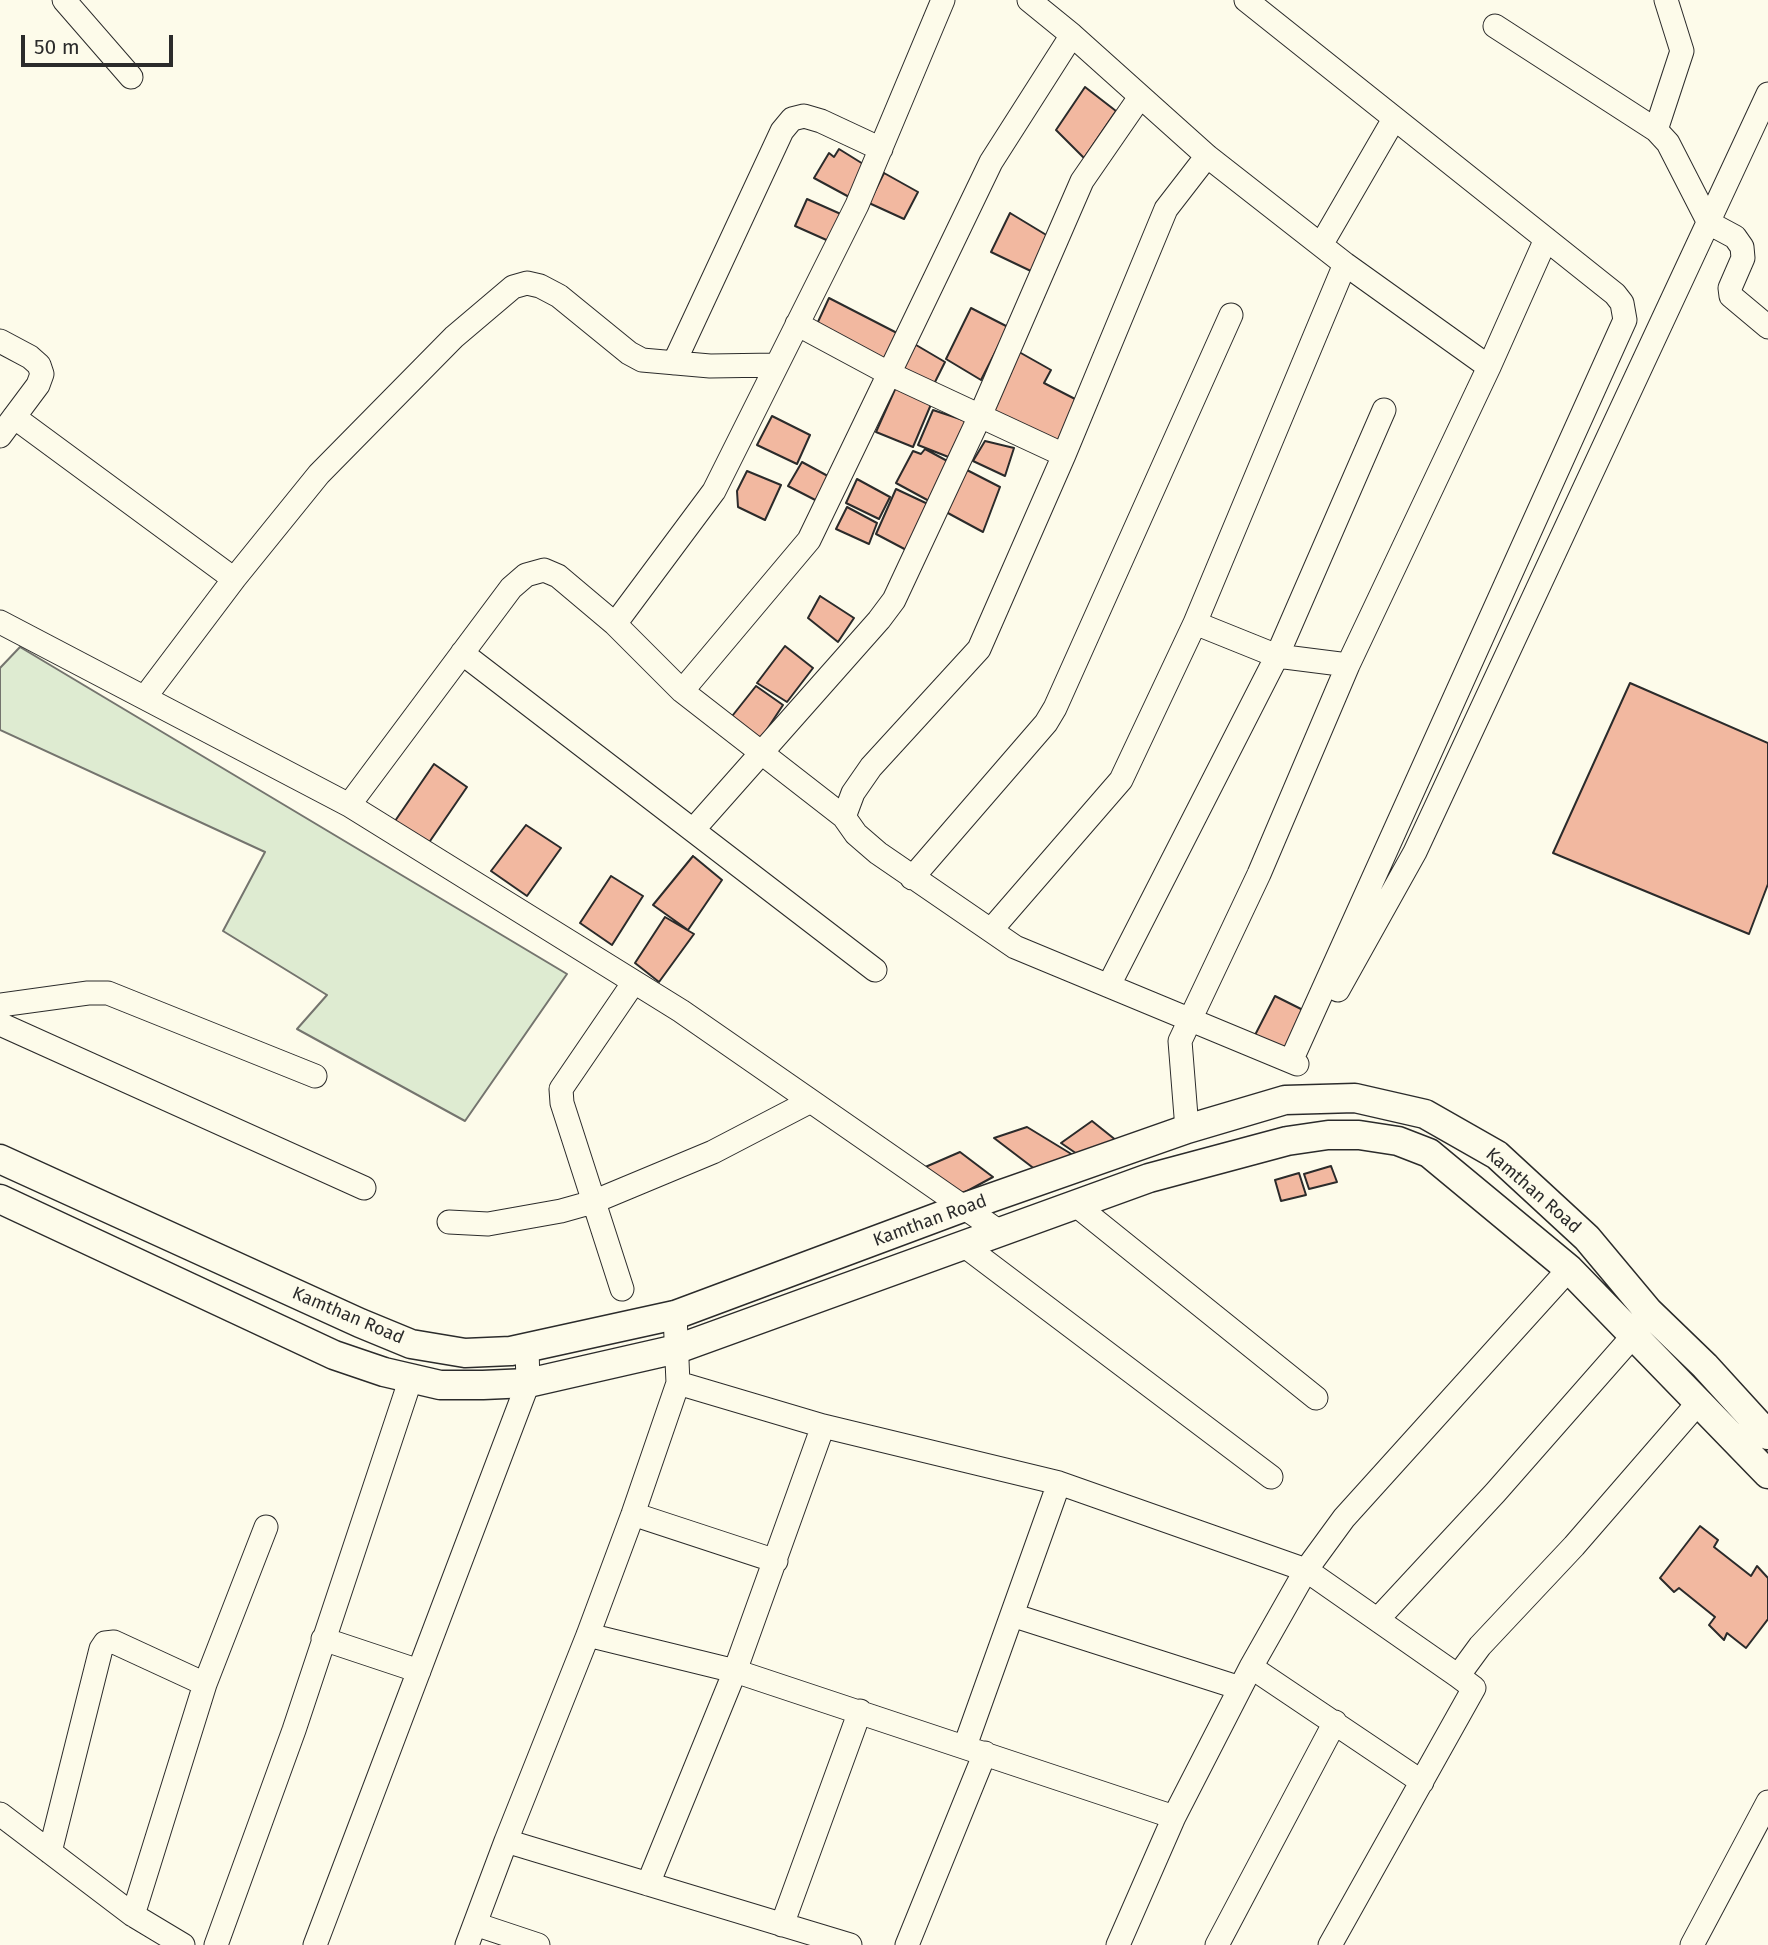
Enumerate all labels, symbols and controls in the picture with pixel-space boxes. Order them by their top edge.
scale bar [24,21,177,65]
text: 50 m [34,34,80,60]
street label: Kamthan Road [1481,1144,1585,1238]
street label: Kamthan Road [870,1190,990,1252]
street label: Kamthan Road [289,1283,407,1349]

